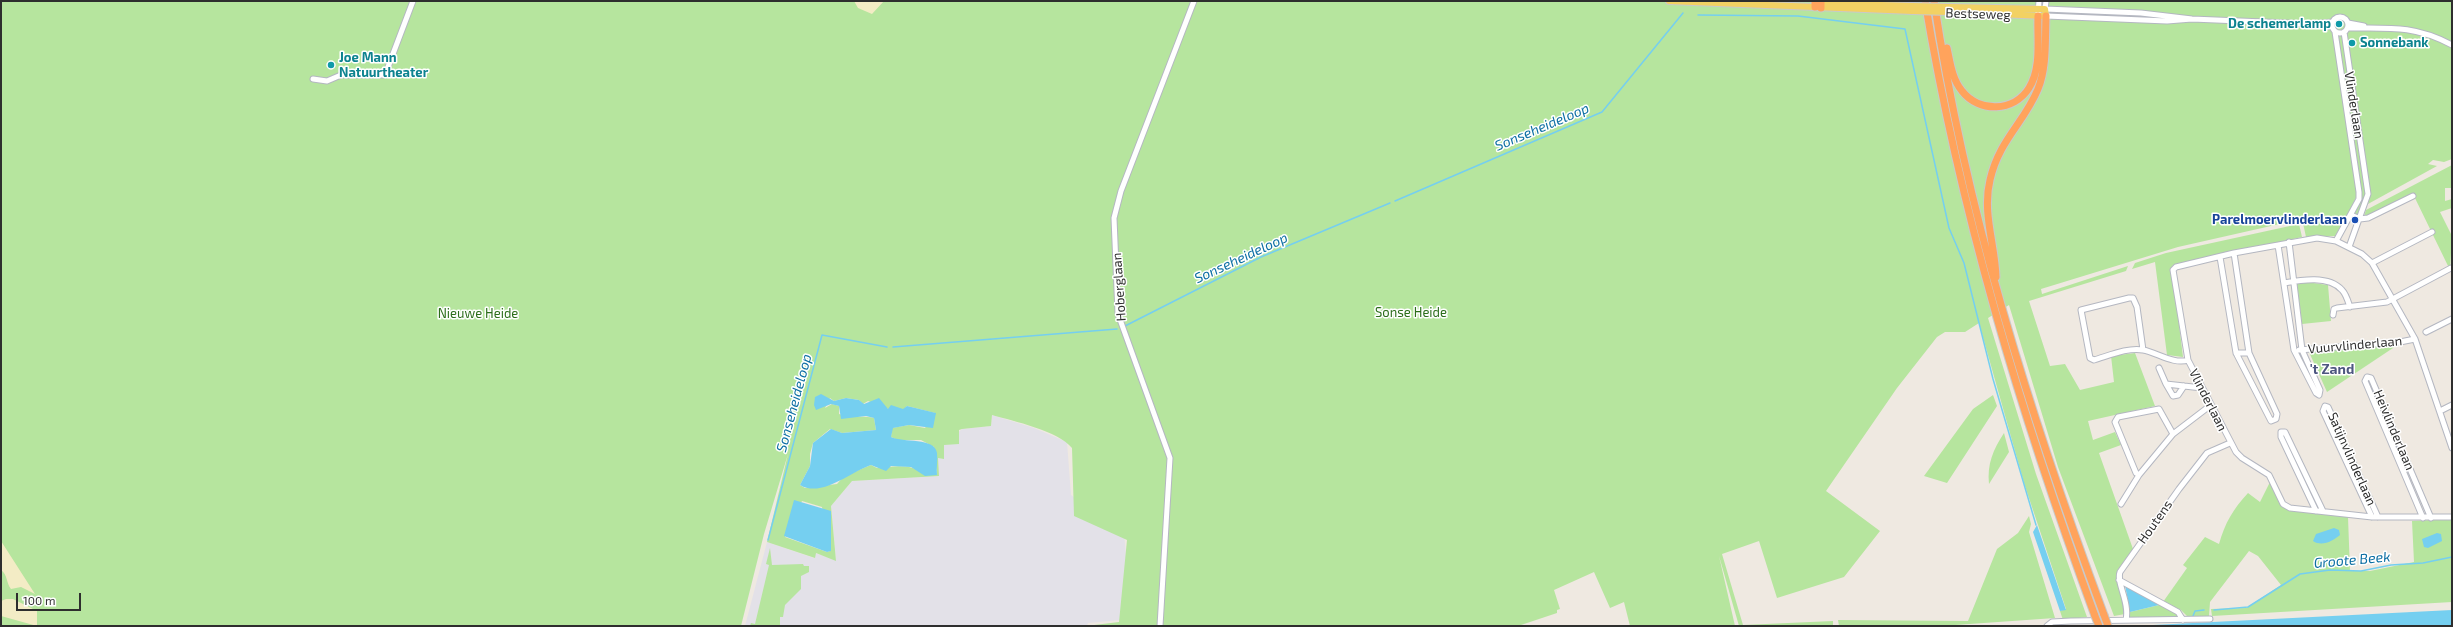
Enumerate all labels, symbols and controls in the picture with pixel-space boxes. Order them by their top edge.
street label: Bestseweg [1945,5,2011,23]
place label: De schemerlamp [2228,16,2331,32]
marker: De schemerlamp [2334,19,2344,29]
place label: Sonnebank [2360,35,2428,51]
marker: Sonnebank [2347,38,2357,48]
place label: Joe Mann Natuurtheater [339,50,428,81]
marker: Joe Mann Natuurtheater [326,60,336,70]
street label: Vlinderlaan [2341,70,2367,140]
water label: Sonseheideloop [1492,100,1592,154]
place label: Parelmoervlinderlaan [2212,212,2347,228]
marker: Parelmoervlinderlaan [2350,215,2360,225]
water label: Sonseheideloop [1192,229,1290,287]
street label: Hoberglaan [1109,252,1129,322]
park label: Sonse Heide [1375,305,1447,321]
park label: Nieuwe Heide [438,306,518,322]
street label: Vuurvlinderlaan [2307,333,2403,357]
water label: Sonseheideloop [773,352,815,454]
district label: 't Zand [2310,361,2354,377]
street label: Vlinderlaan [2186,366,2230,434]
street label: Heivlinderlaan [2370,387,2418,473]
street label: Satijnvlinderlaan [2324,410,2380,508]
street label: Houtens [2134,497,2176,547]
water label: Groote Beek [2313,548,2391,572]
scale bar [18,585,83,611]
text: 100 m [23,593,55,607]

